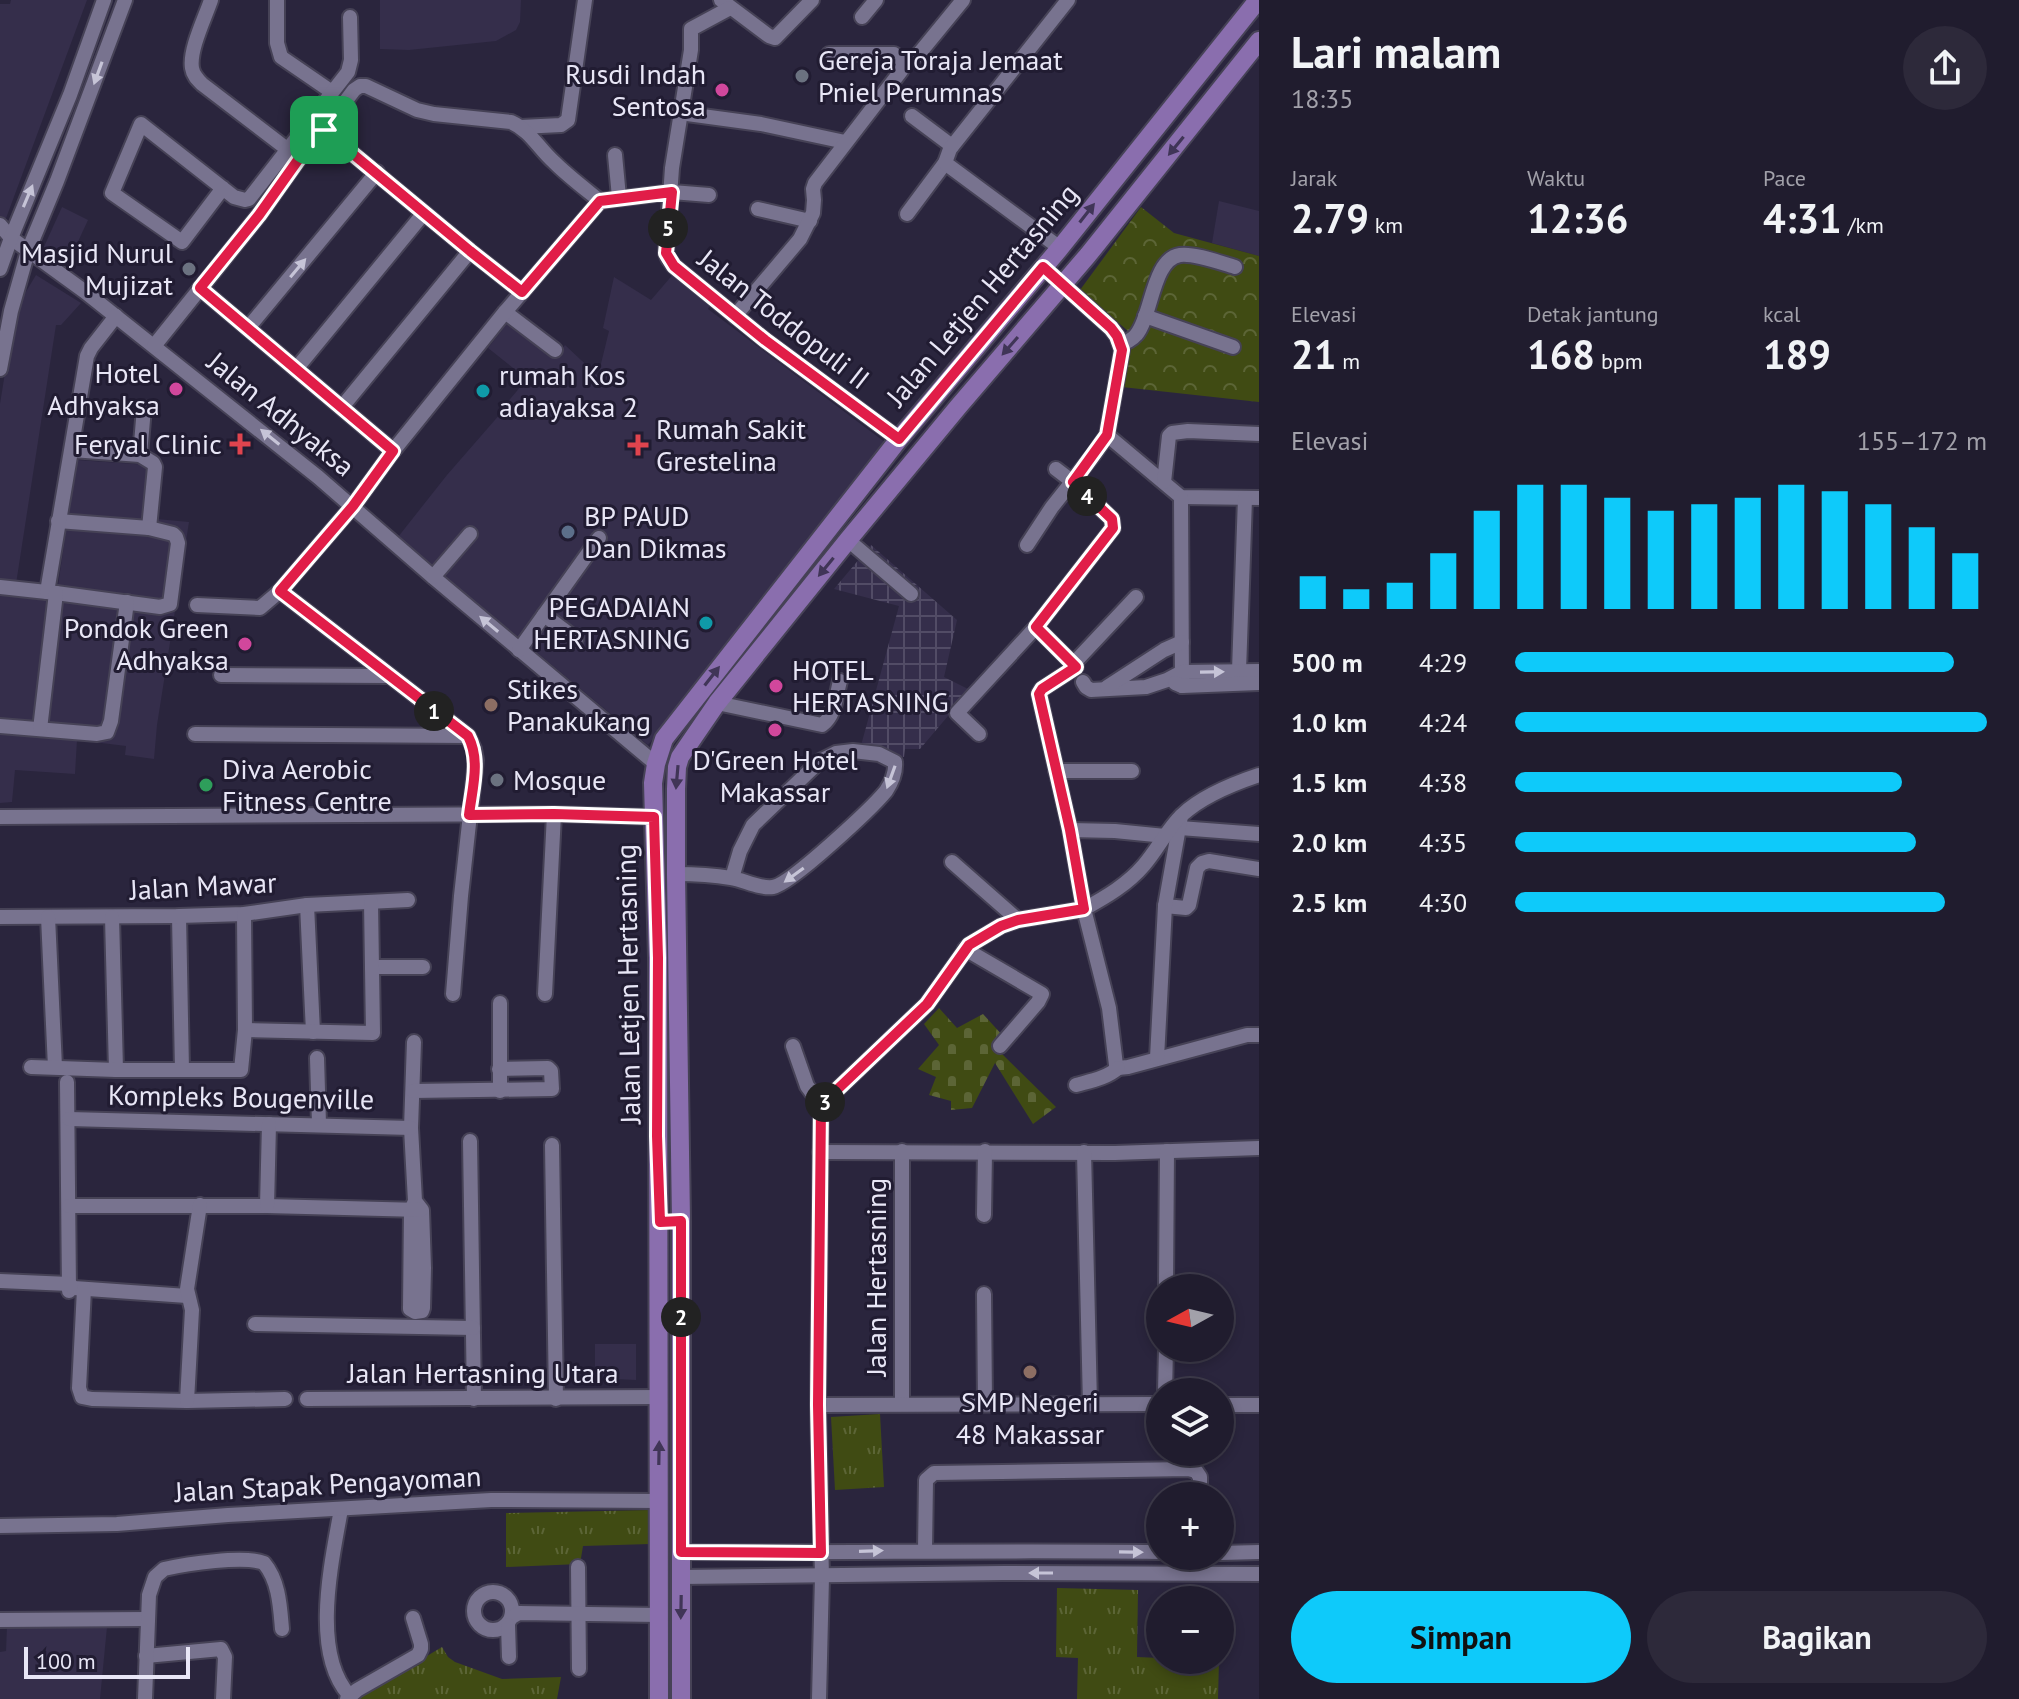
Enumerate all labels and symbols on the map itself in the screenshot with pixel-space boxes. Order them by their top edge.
place label: Gereja Toraja Jemaat Pniel Perumnas [818,41,1063,110]
place label: Rusdi Indah Sentosa [565,55,706,124]
one-way arrow [91,61,104,85]
marker: Gereja Toraja Jemaat Pniel Perumnas [793,67,811,85]
marker: Rusdi Indah Sentosa [713,81,731,99]
pin [290,96,358,164]
one-way arrow [1168,136,1185,156]
street label: Jalan Letjen Hertasning [877,176,1086,414]
one-way arrow [22,184,35,208]
one-way arrow [1079,203,1095,223]
pin: 5 [648,208,688,248]
place label: Masjid Nurul Mujizat [21,234,173,303]
street label: Jalan Toddopuli II [690,239,878,397]
one-way arrow [289,258,306,278]
marker: Masjid Nurul Mujizat [180,260,198,278]
one-way arrow [1002,337,1020,356]
street label: Jalan Adhyaksa [199,342,362,484]
place label: Hotel Adhyaksa [47,354,160,423]
place label: rumah Kos adiayaksa 2 [499,356,638,425]
marker: Hotel Adhyaksa [167,380,185,398]
marker: rumah Kos adiayaksa 2 [474,382,492,400]
place label: Rumah Sakit Grestelina [656,410,807,479]
place label: Feryal Clinic [74,425,222,462]
one-way arrow [260,430,280,446]
marker: Feryal Clinic [229,433,251,455]
marker: Rumah Sakit Grestelina [627,434,649,456]
pin: 4 [1067,476,1107,516]
place label: BP PAUD Dan Dikmas [584,497,727,566]
marker: BP PAUD Dan Dikmas [559,523,577,541]
one-way arrow [818,557,835,577]
place label: PEGADAIAN HERTASNING [533,588,690,657]
place label: Pondok Green Adhyaksa [64,609,229,678]
marker: PEGADAIAN HERTASNING [697,614,715,632]
one-way arrow [479,616,499,633]
marker: Pondok Green Adhyaksa [236,635,254,653]
place label: HOTEL HERTASNING [792,651,949,720]
one-way arrow [1200,665,1225,678]
one-way arrow [703,666,720,686]
place label: Stikes Panakukang [507,670,651,739]
marker: HOTEL HERTASNING [767,677,785,695]
pin: 1 [414,691,454,731]
marker: Stikes Panakukang [482,696,500,714]
marker: D'Green Hotel Makassar [766,721,784,739]
place label: D'Green Hotel Makassar [692,741,858,810]
place label: Diva Aerobic Fitness Centre [222,750,392,819]
place label: Mosque [513,761,606,798]
one-way arrow [670,765,683,790]
one-way arrow [884,765,897,789]
marker: Mosque [488,771,506,789]
marker: Diva Aerobic Fitness Centre [197,776,215,794]
street label: Jalan Letjen Hertasning [607,844,648,1125]
street label: Jalan Mawar [128,863,278,908]
one-way arrow [784,866,805,882]
street label: Kompleks Bougenville [108,1076,374,1117]
pin: 3 [805,1082,845,1122]
street label: Jalan Hertasning [857,1178,894,1377]
north arrow [1146,1274,1234,1362]
pin: 2 [661,1297,701,1337]
street label: Jalan Hertasning Utara [346,1354,619,1391]
marker: SMP Negeri 48 Makassar [1021,1363,1039,1381]
place label: SMP Negeri 48 Makassar [956,1383,1105,1452]
one-way arrow [653,1440,666,1465]
street label: Jalan Stapak Pengayoman [173,1457,482,1510]
one-way arrow [859,1545,884,1558]
one-way arrow [1119,1545,1144,1558]
one-way arrow [1028,1567,1053,1579]
one-way arrow [674,1595,687,1620]
scale bar [24,1643,190,1679]

